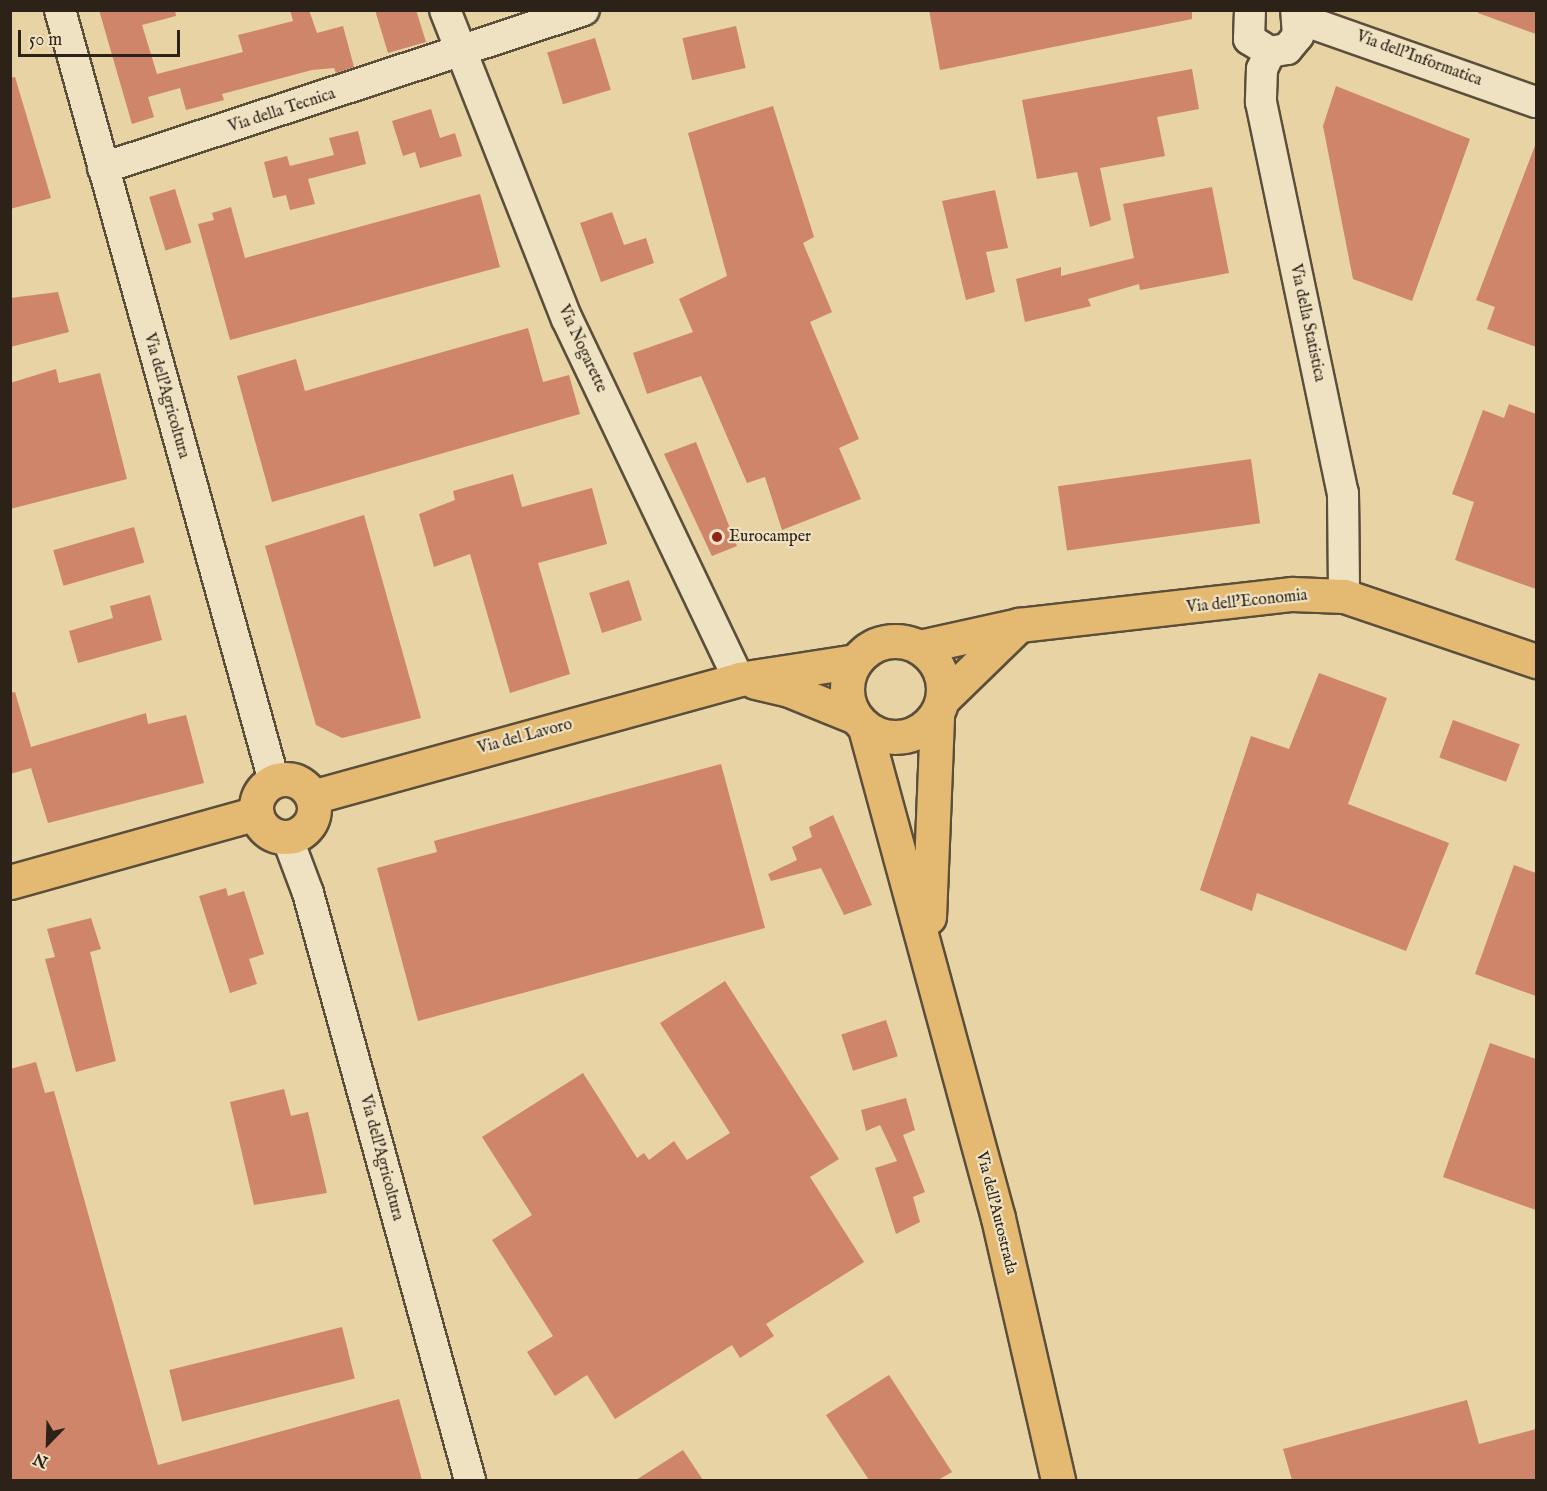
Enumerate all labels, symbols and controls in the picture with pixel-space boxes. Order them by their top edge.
scale bar [21,18,183,56]
street label: Via dell'Informatica [1353,27,1485,91]
text: 50 m [29,29,62,52]
street label: Via della Tecnica [226,85,338,137]
street label: Via della Statistica [1285,262,1329,384]
street label: Via Nogarette [553,302,611,396]
street label: Via dell'Agricoltura [139,331,193,461]
place label: Eurocamper [729,527,811,547]
marker: Eurocamper [710,530,724,544]
street label: Via dell'Economia [1186,586,1308,618]
street label: Via del Lavoro [476,715,574,759]
street label: Via dell'Agricoltura [355,1093,407,1223]
street label: Via dell'Autostrada [971,1150,1021,1276]
north arrow [18,1413,78,1473]
text: N [31,1448,51,1471]

